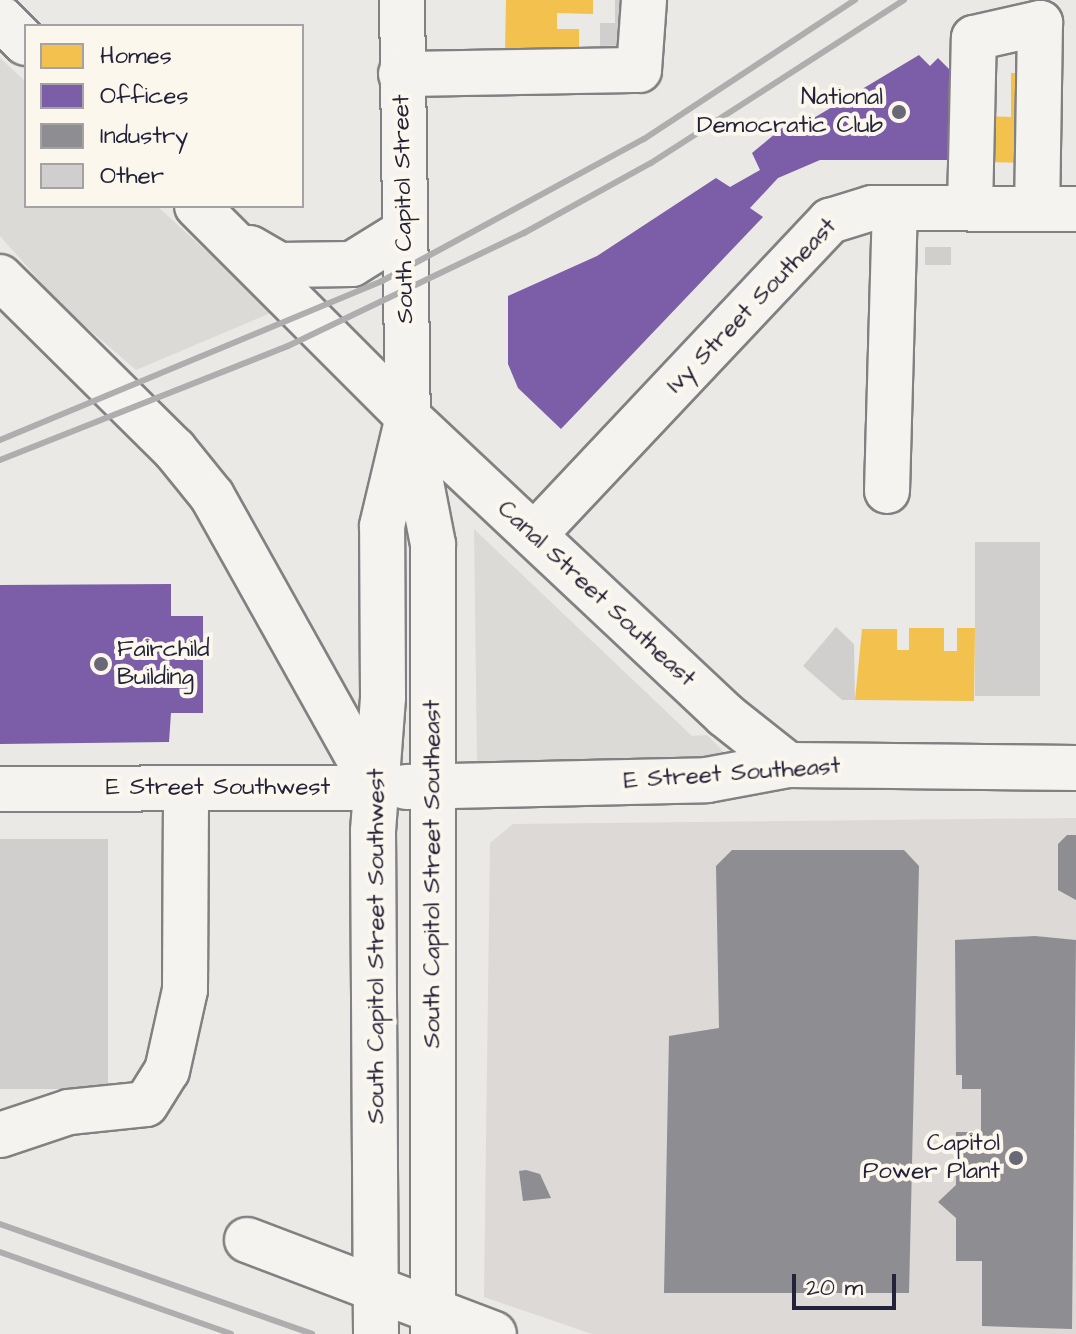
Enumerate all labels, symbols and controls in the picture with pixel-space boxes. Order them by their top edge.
legend [24,24,304,208]
text: Homes [100,39,172,73]
text: Offices [100,79,188,113]
place label: National Democratic Club [697,84,883,140]
street label: South Capitol Street [388,94,420,324]
marker: National Democratic Club [890,103,908,121]
text: Industry [100,119,188,153]
text: Other [100,159,164,193]
street label: Ivy Street Southeast [661,213,843,399]
street label: Canal Street Southeast [491,495,701,693]
place label: Fairchild Building [117,636,209,692]
marker: Fairchild Building [92,655,110,673]
street label: South Capitol Street Southeast [419,700,447,1048]
street label: E Street Southeast [623,752,841,796]
street label: South Capitol Street Southwest [363,768,391,1124]
street label: E Street Southwest [106,774,330,802]
place label: Capitol Power Plant [863,1130,1000,1186]
marker: Capitol Power Plant [1007,1149,1025,1167]
scale bar [796,1258,900,1308]
text: 20 m [806,1271,863,1305]

